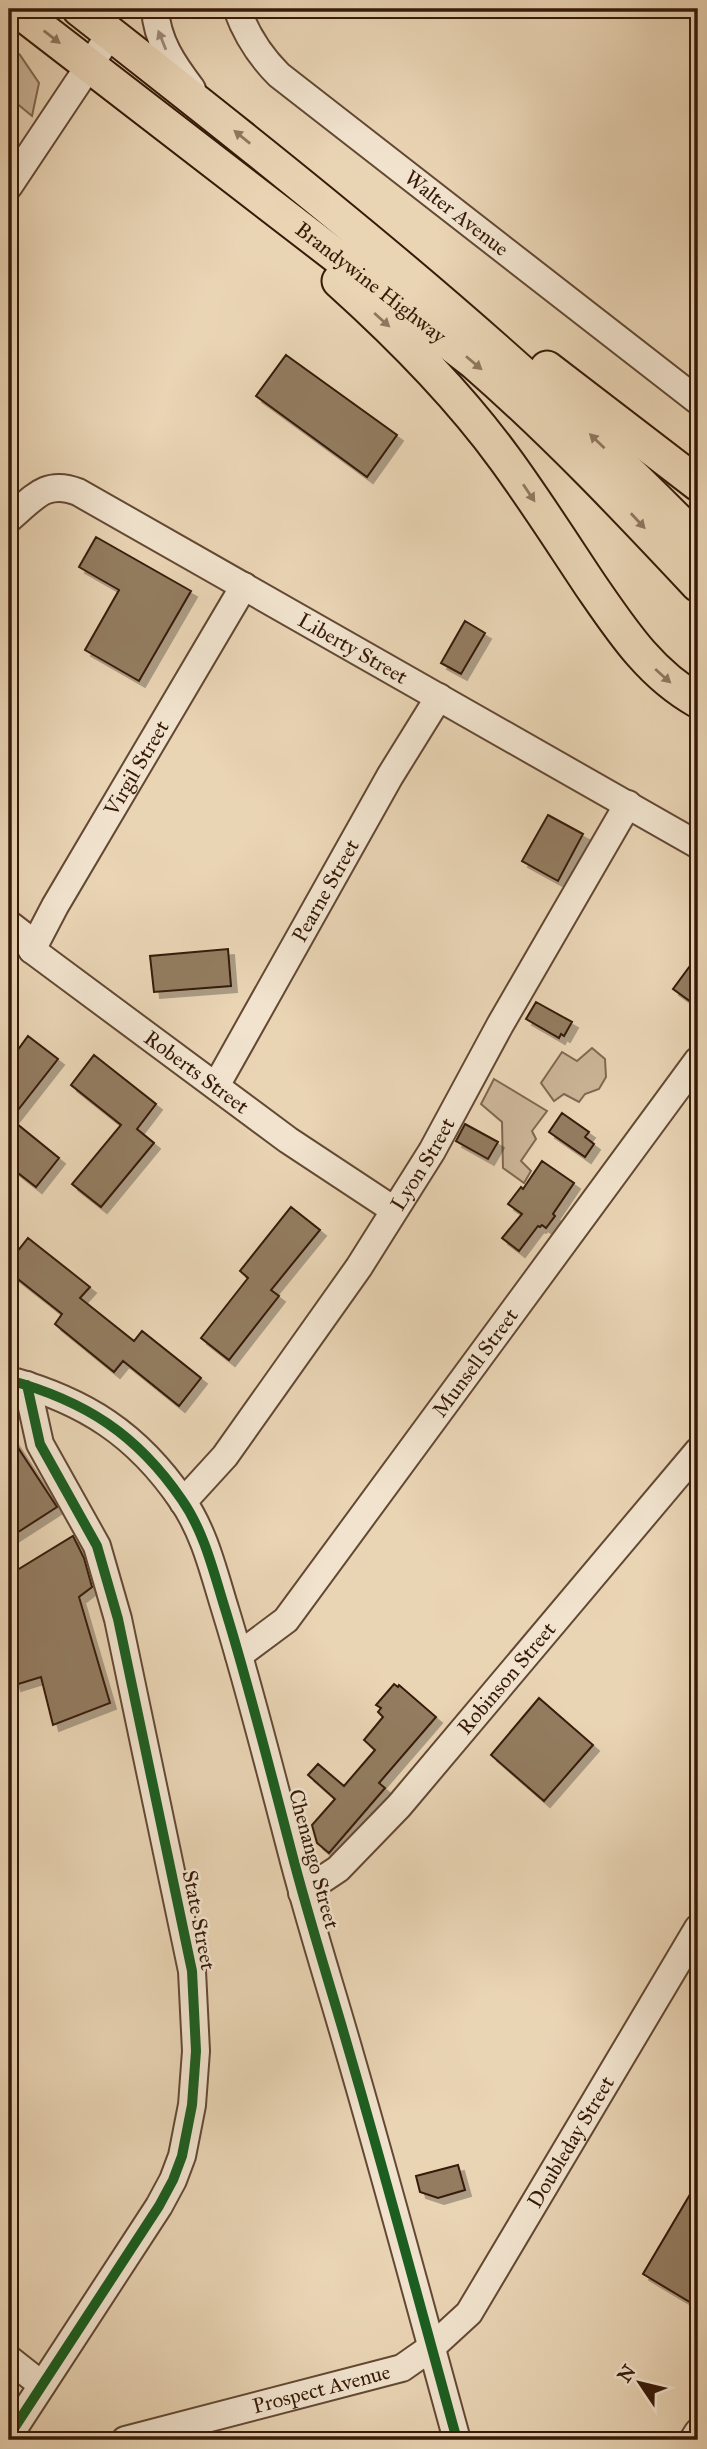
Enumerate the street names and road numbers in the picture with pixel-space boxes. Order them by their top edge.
street label: Walter Avenue [399,165,514,262]
street label: Brandywine Highway [290,216,452,350]
street label: Liberty Street [293,607,413,690]
street label: Virgil Street [98,715,175,821]
street label: Pearne Street [286,834,365,947]
street label: Roberts Street [139,1025,254,1120]
street label: Lyon Street [385,1113,461,1215]
street label: Munsell Street [427,1303,524,1422]
street label: Robinson Street [452,1616,562,1740]
street label: Chenango Street [283,1786,345,1932]
street label: State Street [177,1868,222,1973]
street label: Doubleday Street [521,2071,620,2213]
street label: Prospect Avenue [250,2359,393,2419]

